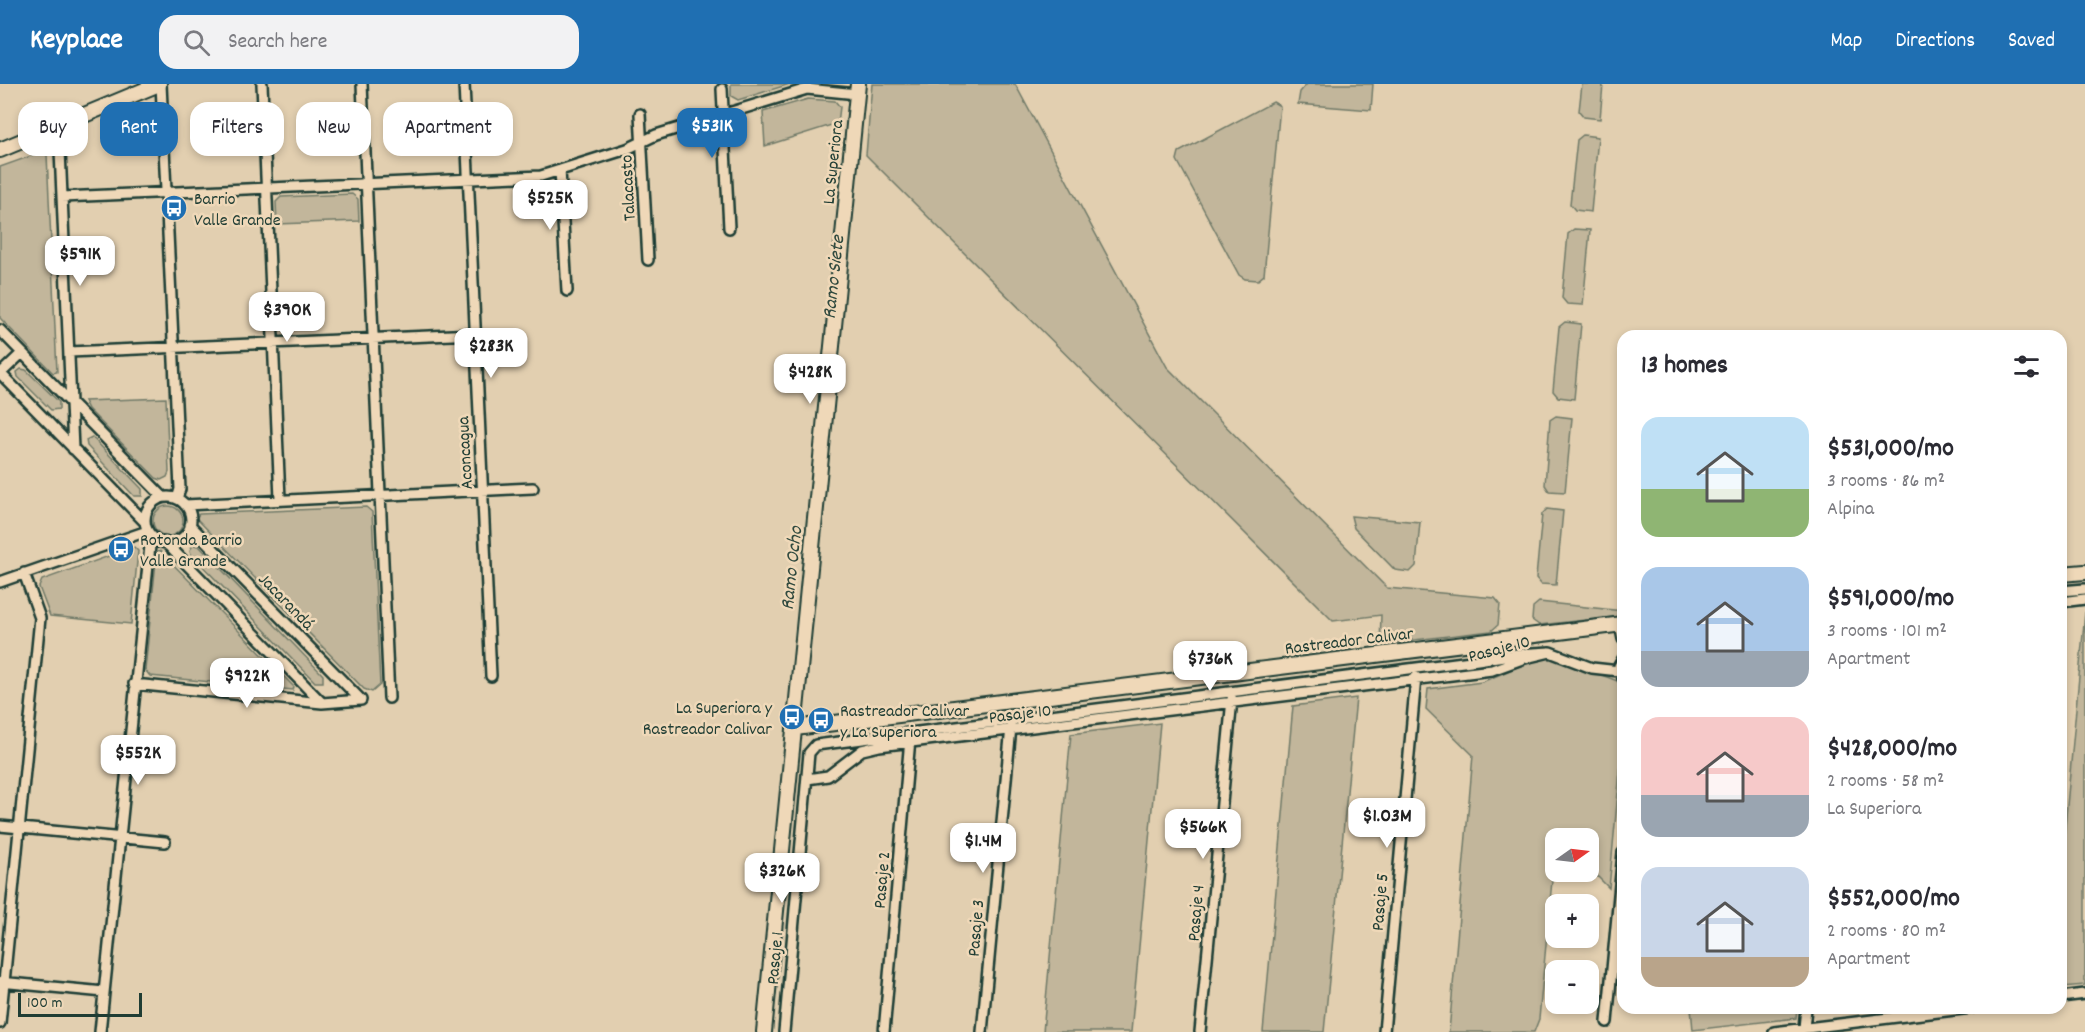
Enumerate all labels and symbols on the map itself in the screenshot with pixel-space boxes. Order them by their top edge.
pin: $531K [670,108,754,159]
street label: La Superiora [818,118,851,206]
street label: Talacasto [615,154,644,222]
pin: $525K [508,180,592,231]
place label: Barrio Valle Grande [194,188,281,234]
bus stop icon: Barrio Valle Grande [159,193,189,223]
water label: Ramo Siete [817,233,853,320]
pin: $591K [38,236,122,287]
pin: $390K [245,292,329,343]
pin: $283K [449,328,533,379]
pin: $428K [768,354,852,405]
street label: Aconcagua [452,415,481,490]
water label: Ramo Ocho [775,524,811,612]
place label: Rotonda Barrio Valle Grande [140,529,242,575]
bus stop icon: Rotonda Barrio Valle Grande [106,534,136,564]
street label: Jacarandá [251,568,319,637]
street label: Rastreador Calivar [1284,622,1415,663]
street label: Pasaje 10 [1466,630,1533,671]
pin: $736K [1168,641,1252,692]
pin: $922K [205,658,289,709]
place label: La Superiora y Rastreador Calivar [643,697,773,743]
street label: Pasaje 10 [987,699,1053,732]
place label: Rastreador Calivar y La Superiora [840,700,970,746]
bus stop icon: La Superiora y Rastreador Calivar [777,702,807,732]
bus stop icon: Rastreador Calivar y La Superiora [806,705,836,735]
pin: $552K [96,735,180,786]
pin: $1.03M [1338,798,1436,849]
pin: $566K [1161,809,1245,860]
pin: $1.4M [941,823,1025,874]
north arrow [1545,828,1599,882]
street label: Pasaje 2 [869,851,898,910]
pin: $326K [740,853,824,904]
street label: Pasaje 5 [1367,872,1396,932]
street label: Pasaje 4 [1183,884,1212,943]
street label: Pasaje 3 [963,899,992,958]
street label: Pasaje 1 [762,931,791,986]
scale bar [18,990,142,1018]

